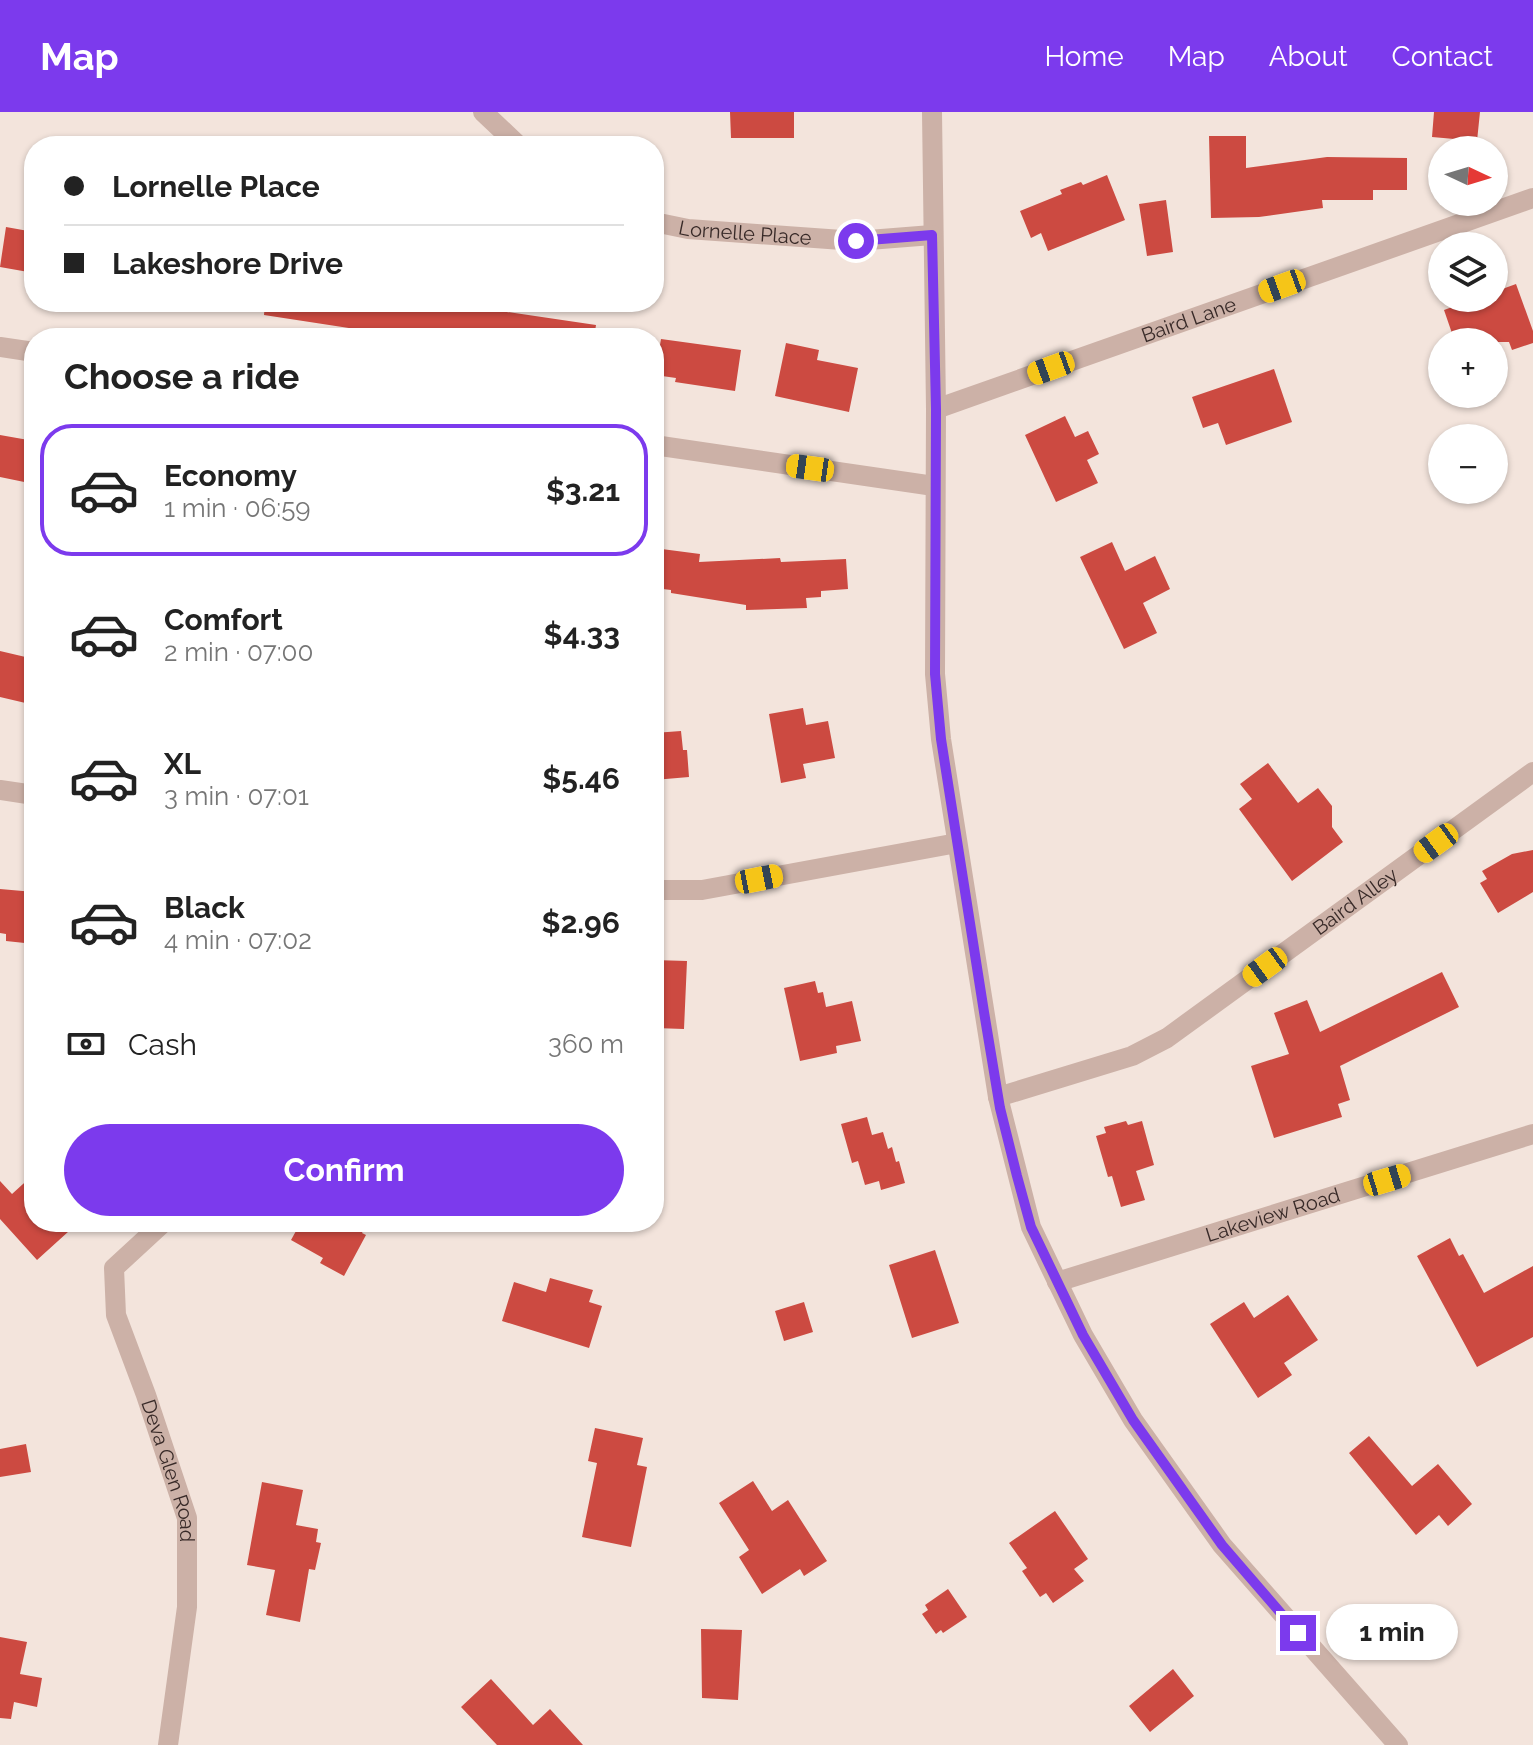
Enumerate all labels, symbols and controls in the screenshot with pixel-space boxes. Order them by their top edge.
text: Map [40,34,119,79]
text: Home [1044,40,1124,73]
text: Map [1168,40,1225,73]
text: About [1269,40,1348,73]
text: Contact [1392,40,1493,73]
north arrow [1428,136,1508,216]
map controls [1428,136,1508,504]
text: Lornelle Place [112,169,320,204]
street label: Lornelle Place [677,215,813,250]
route start [838,223,874,259]
button: layers [1428,232,1508,312]
text: Lakeshore Drive [112,246,343,281]
car [1255,267,1309,305]
street label: Baird Lane [1138,292,1240,347]
button: + [1428,328,1508,408]
car [1024,349,1078,387]
text: Choose a ride [64,355,299,397]
button: − [1428,424,1508,504]
car [785,453,835,483]
icon: car [68,454,140,526]
text: Economy [164,458,297,493]
text: $3.21 [546,473,620,508]
text: 1 min · 06:59 [164,493,311,523]
icon: car [68,598,140,670]
text: Comfort [164,602,283,637]
text: $4.33 [544,617,620,652]
text: 2 min · 07:00 [164,637,313,667]
icon: car [68,742,140,814]
text: XL [164,746,201,781]
text: $5.46 [542,761,620,796]
text: 3 min · 07:01 [164,781,309,811]
car [1410,819,1462,867]
street label: Baird Alley [1308,862,1402,940]
car [733,863,785,895]
icon: car [68,886,140,958]
text: Black [164,890,245,925]
text: $2.96 [541,905,620,940]
text: 4 min · 07:02 [164,925,312,955]
car [1239,943,1291,991]
icon: cash [64,1022,108,1066]
text: Cash [128,1027,197,1062]
text: 360 m [548,1029,624,1059]
button: Confirm [64,1124,624,1216]
car [1361,1162,1413,1198]
street label: Lakeview Road [1203,1183,1343,1247]
street label: Deva Glen Road [136,1396,199,1542]
callout: 1 min [1326,1605,1458,1661]
route end [1280,1615,1316,1651]
text: 1 min [1359,1617,1425,1647]

